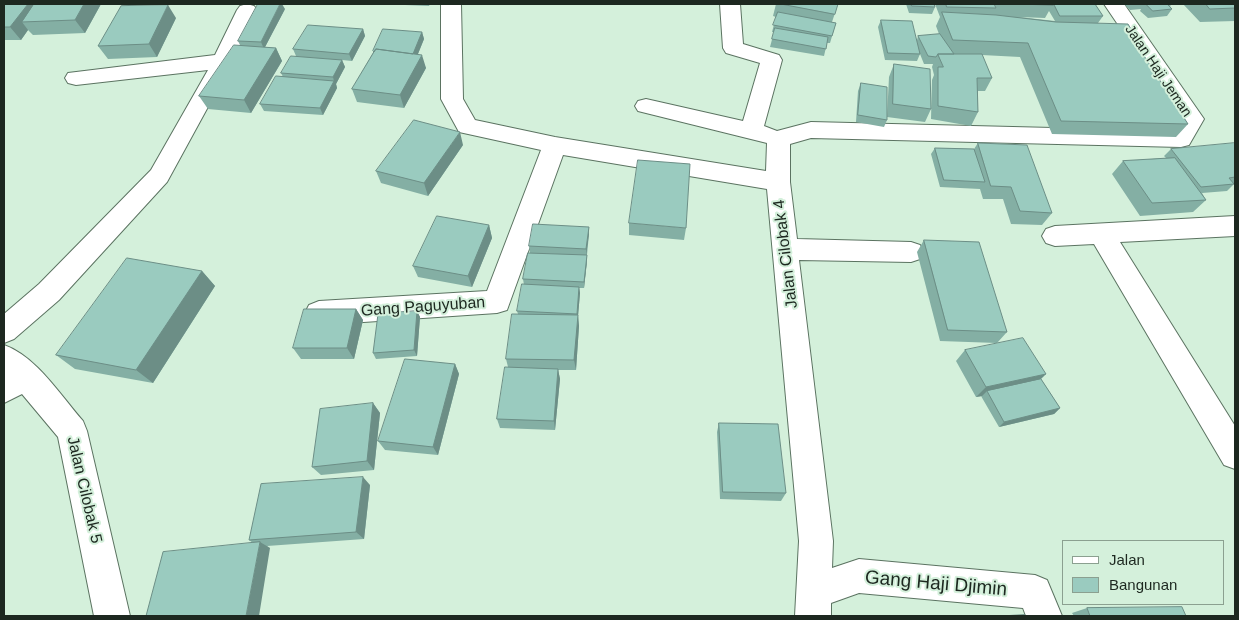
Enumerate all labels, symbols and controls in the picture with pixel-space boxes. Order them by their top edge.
street label: Jalan Haji Jeman [1121,22,1195,120]
street label: Jalan Cilobak 4 [770,199,802,309]
street label: Gang Paguyuban [360,293,486,321]
street label: Jalan Cilobak 5 [62,435,106,545]
legend [1062,540,1224,605]
text: Jalan [1109,551,1145,568]
street label: Gang Haji Djimin [864,566,1008,602]
text: Bangunan [1109,576,1177,593]

